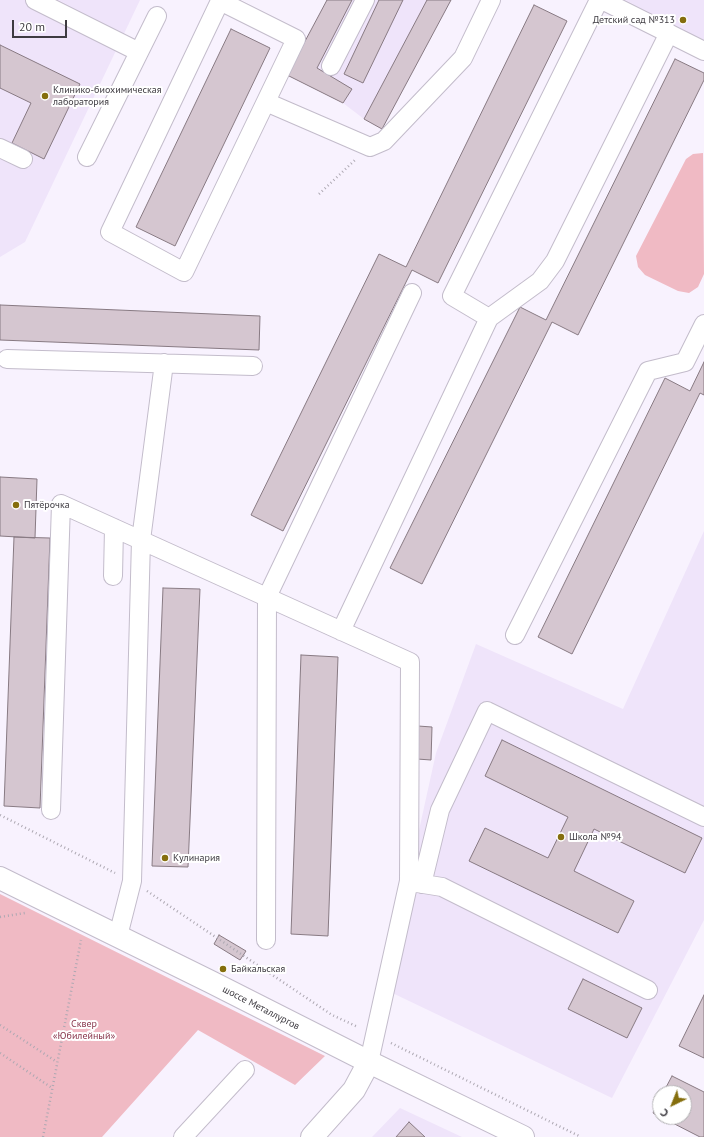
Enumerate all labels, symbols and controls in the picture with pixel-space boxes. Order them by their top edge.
scale bar [14,12,69,38]
place label: Детский сад №313 [593,14,675,26]
marker: Детский сад №313 [678,15,688,25]
text: 20 m [19,19,45,34]
place label: Клинико-биохимическая лаборатория [53,84,161,108]
marker: Клинико-биохимическая лаборатория [40,91,50,101]
place label: Пятёрочка [24,499,70,511]
marker: Пятёрочка [11,500,21,510]
place label: Школа №94 [569,831,622,843]
marker: Школа №94 [556,832,566,842]
place label: Кулинария [173,852,220,864]
marker: Кулинария [160,853,170,863]
place label: Байкальская [231,963,285,975]
marker: Байкальская [218,964,228,974]
street label: шоссе Металлургов [220,983,302,1033]
park label: Сквер «Юбилейный» [53,1018,115,1042]
north arrow [652,1085,692,1125]
text: С [657,1106,672,1120]

